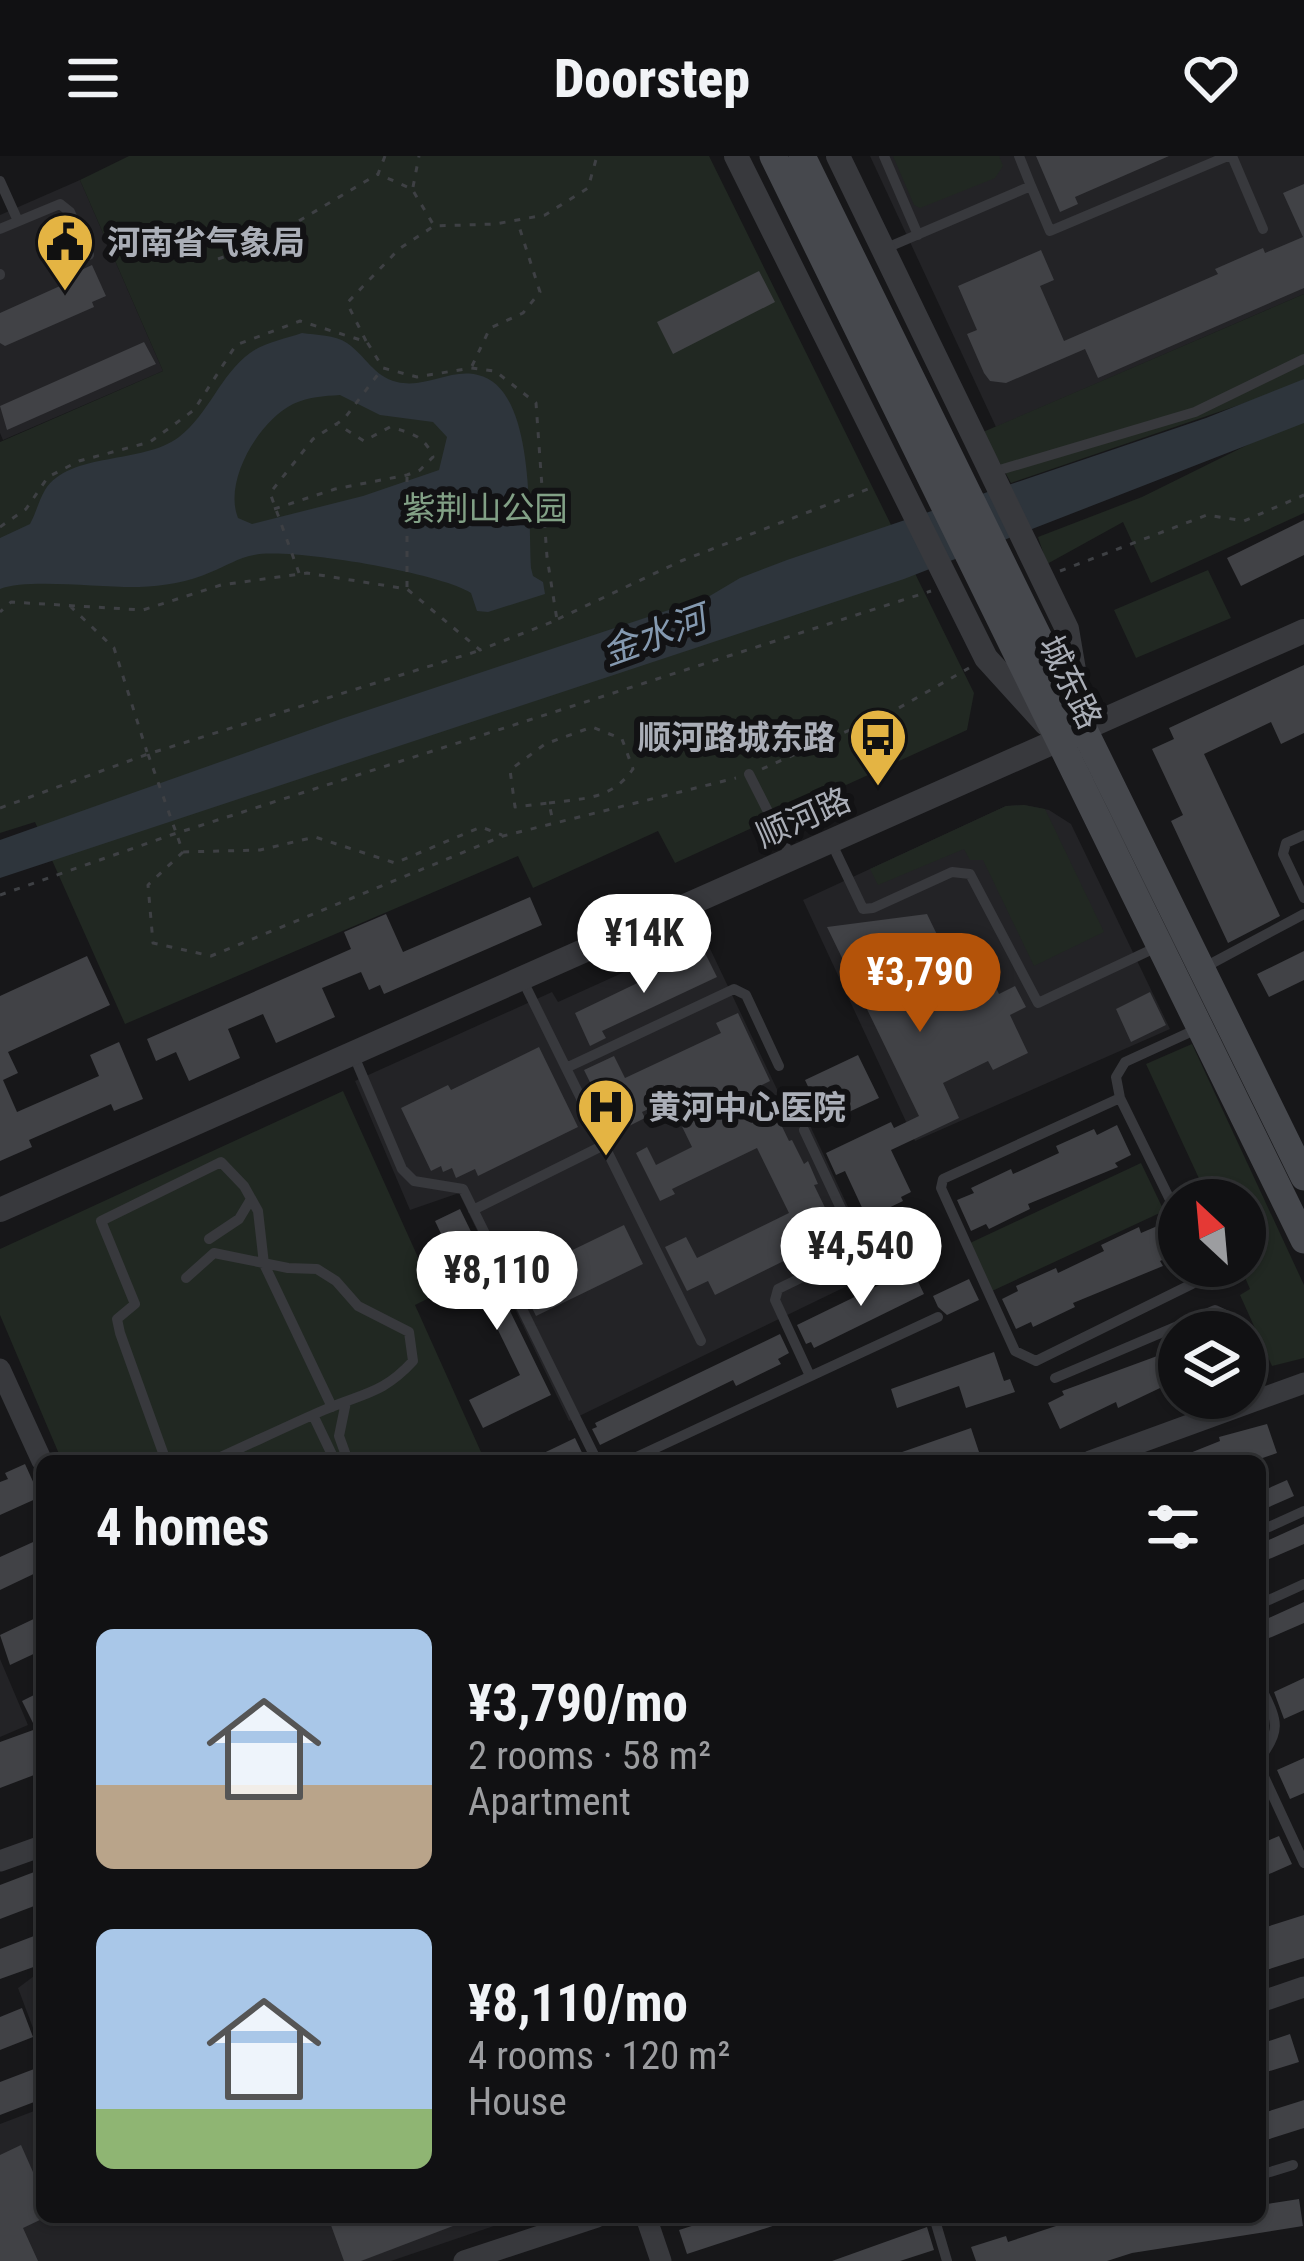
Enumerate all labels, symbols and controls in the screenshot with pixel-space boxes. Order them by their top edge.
icon: menu [60,45,126,111]
icon: heart [1178,45,1244,111]
text: Doorstep [554,47,750,110]
public building icon: 河南省气象局 [34,211,96,293]
place label: 河南省气象局 [107,223,305,262]
park label: 紫荆山公园 [403,489,568,528]
water label: 金水河 [596,596,718,674]
street label: 城东路 [1031,629,1110,735]
bus stop icon: 顺河路城东路 [847,706,909,788]
place label: 顺河路城东路 [638,718,836,757]
street label: 顺河路 [750,780,856,855]
pin: ¥14K [573,894,715,996]
text: ¥14K [604,910,684,956]
pin: ¥3,790 [822,933,1018,1035]
text: ¥3,790 [867,949,973,995]
hospital icon: 黄河中心医院 [575,1076,637,1158]
place label: 黄河中心医院 [648,1088,846,1127]
north arrow [1158,1179,1266,1287]
map controls [1158,1179,1266,1419]
pin: ¥4,540 [763,1207,959,1309]
text: ¥4,540 [808,1223,914,1269]
pin: ¥8,110 [399,1231,595,1333]
text: ¥8,110 [444,1247,550,1293]
button: layers [1158,1311,1266,1419]
icon: filters [1140,1494,1206,1560]
text: 4 homes [96,1498,269,1557]
text: ¥3,790/mo [468,1674,688,1733]
icon: home [192,1677,336,1821]
text: 2 rooms · 58 m² [468,1733,711,1779]
text: Apartment [468,1779,631,1825]
text: ¥8,110/mo [468,1974,688,2033]
icon: home [192,1977,336,2121]
text: 4 rooms · 120 m² [468,2033,730,2079]
text: House [468,2079,567,2125]

